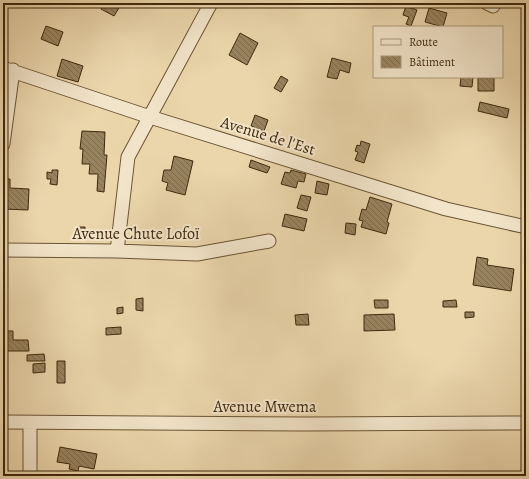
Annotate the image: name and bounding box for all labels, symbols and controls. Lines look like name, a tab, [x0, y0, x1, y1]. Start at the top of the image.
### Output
legend	[373, 26, 503, 78]
text: Route	[409, 34, 438, 50]
text: Bâtiment	[409, 54, 455, 70]
street label: Avenue de l'Est	[217, 111, 318, 161]
street label: Avenue Chute Lofoï	[71, 223, 200, 245]
street label: Avenue Mwema	[212, 396, 317, 418]

